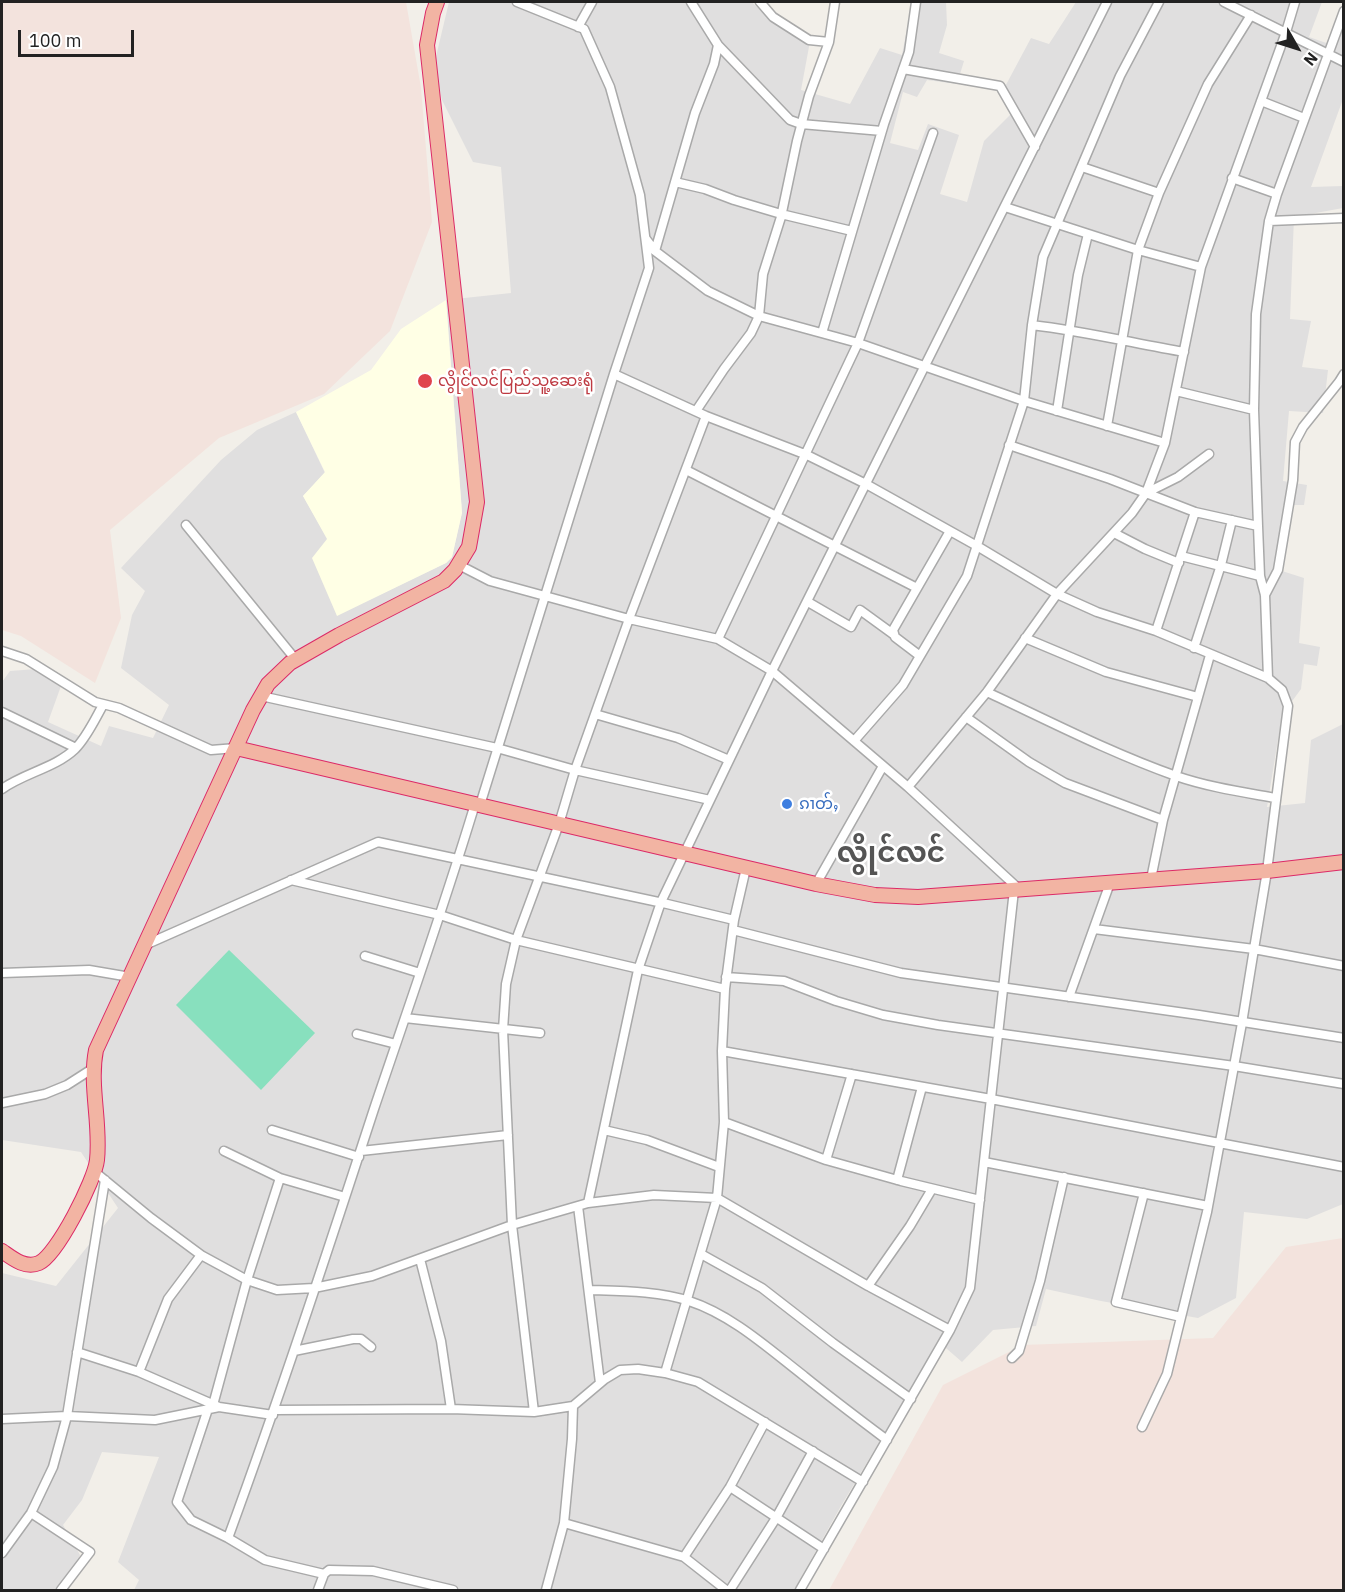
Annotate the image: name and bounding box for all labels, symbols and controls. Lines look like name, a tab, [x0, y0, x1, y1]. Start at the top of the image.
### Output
scale bar	[21, 18, 136, 56]
north arrow	[1267, 18, 1327, 78]
text: 100 m	[29, 29, 81, 52]
text: N	[1300, 49, 1322, 70]
place label: လွိုင်လင်ပြည်သူ့ဆေးရုံ	[438, 371, 594, 391]
marker: လွိုင်လင်ပြည်သူ့ဆေးရုံ	[416, 372, 434, 390]
place label: ၵၢတ်ႇ	[799, 794, 839, 814]
marker: ၵၢတ်ႇ	[780, 797, 794, 811]
district label: လွိုင်လင်	[837, 837, 945, 871]

